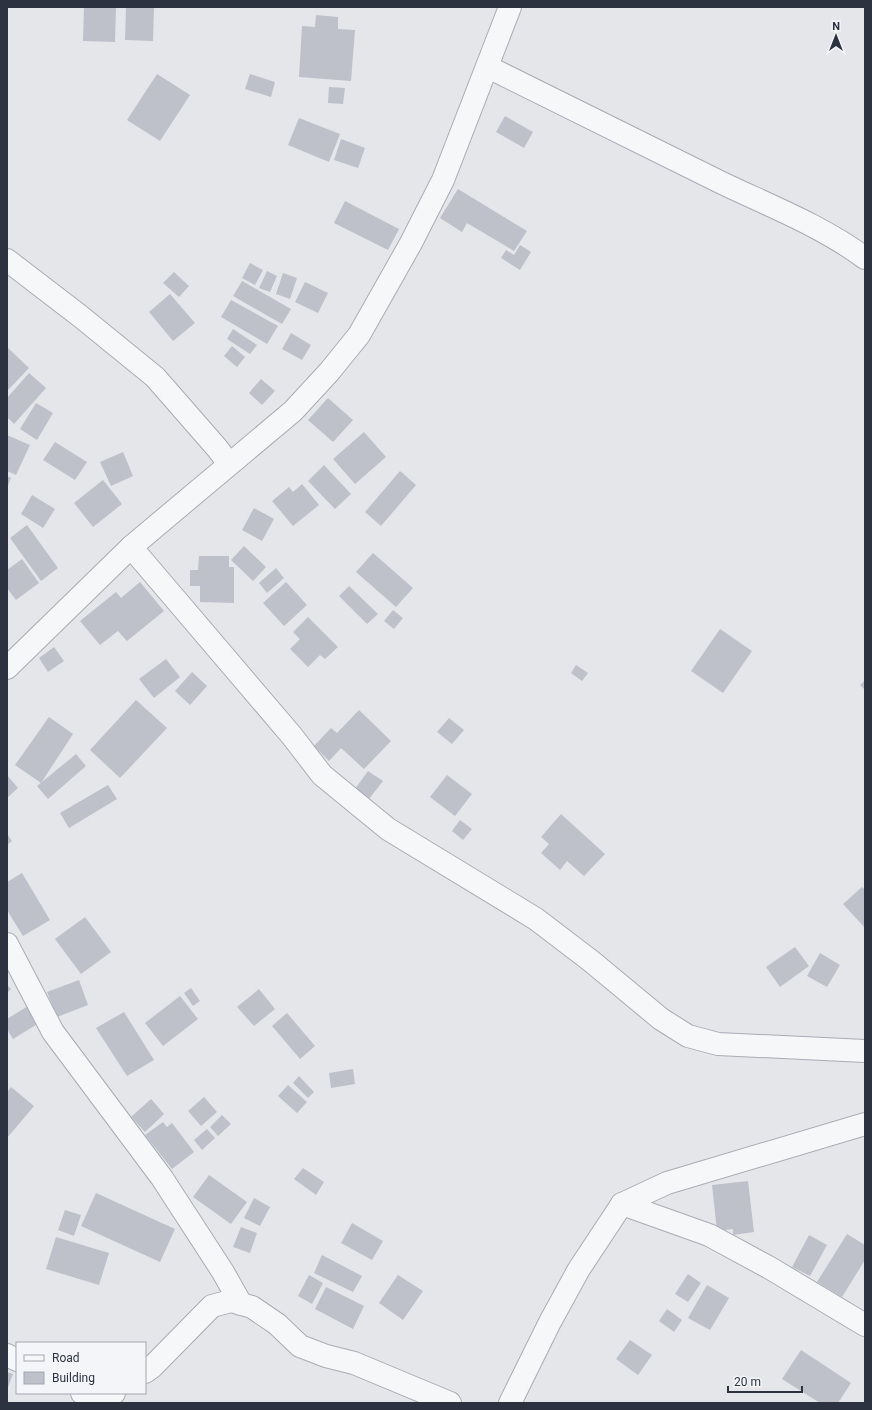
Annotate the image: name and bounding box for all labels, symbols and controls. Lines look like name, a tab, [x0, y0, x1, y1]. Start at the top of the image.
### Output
north arrow	[816, 16, 856, 56]
text: N	[832, 20, 840, 33]
legend	[16, 1342, 146, 1394]
text: Road	[52, 1351, 80, 1365]
scale bar	[728, 1368, 802, 1394]
text: Building	[52, 1371, 95, 1385]
text: 20 m	[734, 1375, 761, 1389]

